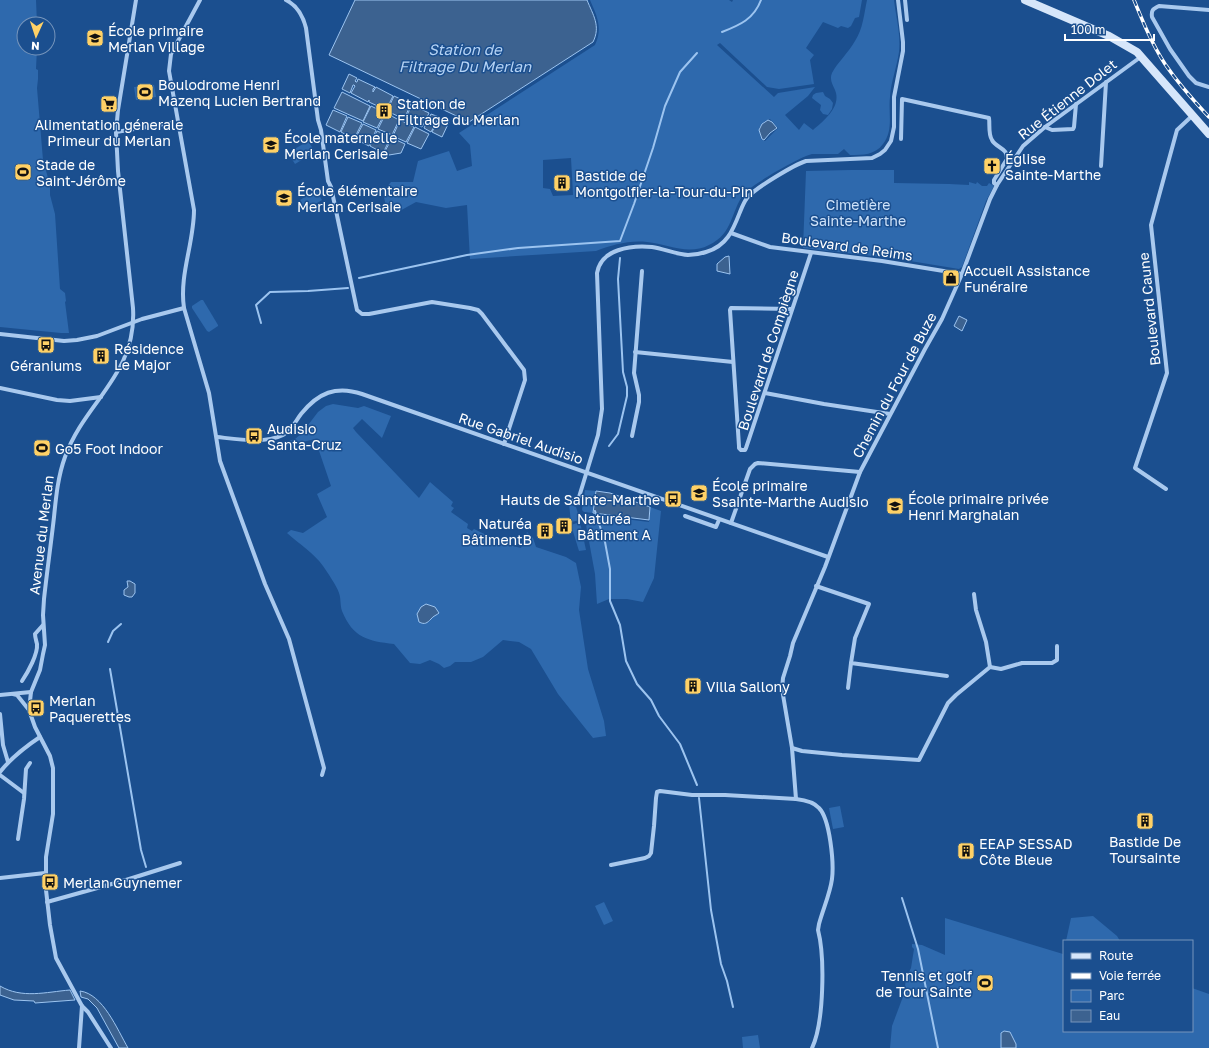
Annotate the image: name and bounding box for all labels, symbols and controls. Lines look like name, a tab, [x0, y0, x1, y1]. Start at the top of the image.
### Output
north arrow	[16, 16, 56, 56]
scale bar	[1065, 16, 1154, 42]
place label: École primaire Merlan Village	[108, 22, 205, 55]
text: 100 m	[1071, 22, 1105, 37]
school or university icon: École primaire Merlan Village	[85, 28, 105, 48]
text: N	[31, 40, 40, 53]
water label: Station de Filtrage Du Merlan	[399, 40, 532, 76]
street label: Rue Étienne Dolet	[1014, 55, 1120, 143]
place label: Boulodrome Henri Mazenq Lucien Bertrand	[158, 76, 321, 109]
sports icon: Boulodrome Henri Mazenq Lucien Bertrand	[135, 82, 155, 102]
supermarket icon: Alimentation génerale Primeur du Merlan	[99, 94, 119, 114]
place label: Station de Filtrage du Merlan	[397, 95, 520, 128]
building icon: Station de Filtrage du Merlan	[374, 101, 394, 121]
place label: Alimentation génerale Primeur du Merlan	[35, 116, 183, 149]
place label: École maternelle Merlan Cerisaie	[284, 129, 397, 162]
school or university icon: École maternelle Merlan Cerisaie	[261, 135, 281, 155]
place label: Église Sainte-Marthe	[1005, 150, 1101, 183]
place label: Stade de Saint-Jérôme	[36, 156, 126, 189]
church icon: Église Sainte-Marthe	[982, 156, 1002, 176]
sports icon: Stade de Saint-Jérôme	[13, 162, 33, 182]
place label: Bastide de Montgolfier-la-Tour-du-Pin	[575, 167, 753, 200]
building icon: Bastide de Montgolfier-la-Tour-du-Pin	[552, 173, 572, 193]
place label: École élémentaire Merlan Cerisaie	[297, 182, 418, 215]
school or university icon: École élémentaire Merlan Cerisaie	[274, 188, 294, 208]
park label: Cimetière Sainte-Marthe	[810, 196, 906, 229]
street label: Boulevard de Reims	[780, 228, 914, 264]
street label: Boulevard Caune	[1135, 252, 1163, 366]
place label: Accueil Assistance Funéraire	[964, 262, 1090, 295]
street label: Boulevard de Compiègne	[734, 268, 802, 432]
shop icon: Accueil Assistance Funéraire	[941, 268, 961, 288]
street label: Chemin du Four de Buze	[848, 309, 940, 461]
bus stop icon: Géraniums	[36, 335, 56, 355]
place label: Résidence Le Major	[114, 340, 184, 373]
building icon: Résidence Le Major	[91, 346, 111, 366]
place label: Géraniums	[10, 357, 82, 374]
street label: Rue Gabriel Audisio	[457, 409, 585, 467]
place label: Audisio Santa-Cruz	[267, 420, 342, 453]
bus stop icon: Audisio Santa-Cruz	[244, 426, 264, 446]
sports icon: Go5 Foot Indoor	[32, 438, 52, 458]
place label: Go5 Foot Indoor	[55, 440, 163, 457]
street label: Avenue du Merlan	[25, 474, 57, 596]
place label: École primaire Ssainte-Marthe Audisio	[712, 477, 869, 510]
school or university icon: École primaire Ssainte-Marthe Audisio	[689, 483, 709, 503]
bus stop icon: Hauts de Sainte-Marthe	[663, 489, 683, 509]
place label: École primaire privée Henri Marghalan	[908, 490, 1049, 523]
place label: Hauts de Sainte-Marthe	[500, 491, 660, 508]
school or university icon: École primaire privée Henri Marghalan	[885, 496, 905, 516]
place label: Naturéa Bâtiment A	[577, 510, 652, 543]
place label: Naturéa BâtimentB	[462, 515, 532, 548]
building icon: Naturéa Bâtiment A	[554, 516, 574, 536]
building icon: Naturéa BâtimentB	[535, 521, 555, 541]
building icon: Villa Sallony	[683, 676, 703, 696]
place label: Villa Sallony	[706, 678, 790, 695]
place label: Merlan Paquerettes	[49, 692, 131, 725]
bus stop icon: Merlan Paquerettes	[26, 698, 46, 718]
building icon: Bastide De Toursainte	[1135, 811, 1155, 831]
place label: Bastide De Toursainte	[1109, 833, 1181, 866]
place label: EEAP SESSAD Côte Bleue	[979, 835, 1073, 868]
building icon: EEAP SESSAD Côte Bleue	[956, 841, 976, 861]
bus stop icon: Merlan Guynemer	[40, 872, 60, 892]
place label: Merlan Guynemer	[63, 874, 183, 891]
legend	[1063, 940, 1193, 1032]
text: Route	[1099, 948, 1133, 963]
place label: Tennis et golf de Tour Sainte	[876, 967, 972, 1000]
text: Voie ferrée	[1099, 968, 1161, 983]
sports icon: Tennis et golf de Tour Sainte	[975, 973, 995, 993]
text: Parc	[1099, 988, 1125, 1003]
text: Eau	[1099, 1008, 1120, 1023]

